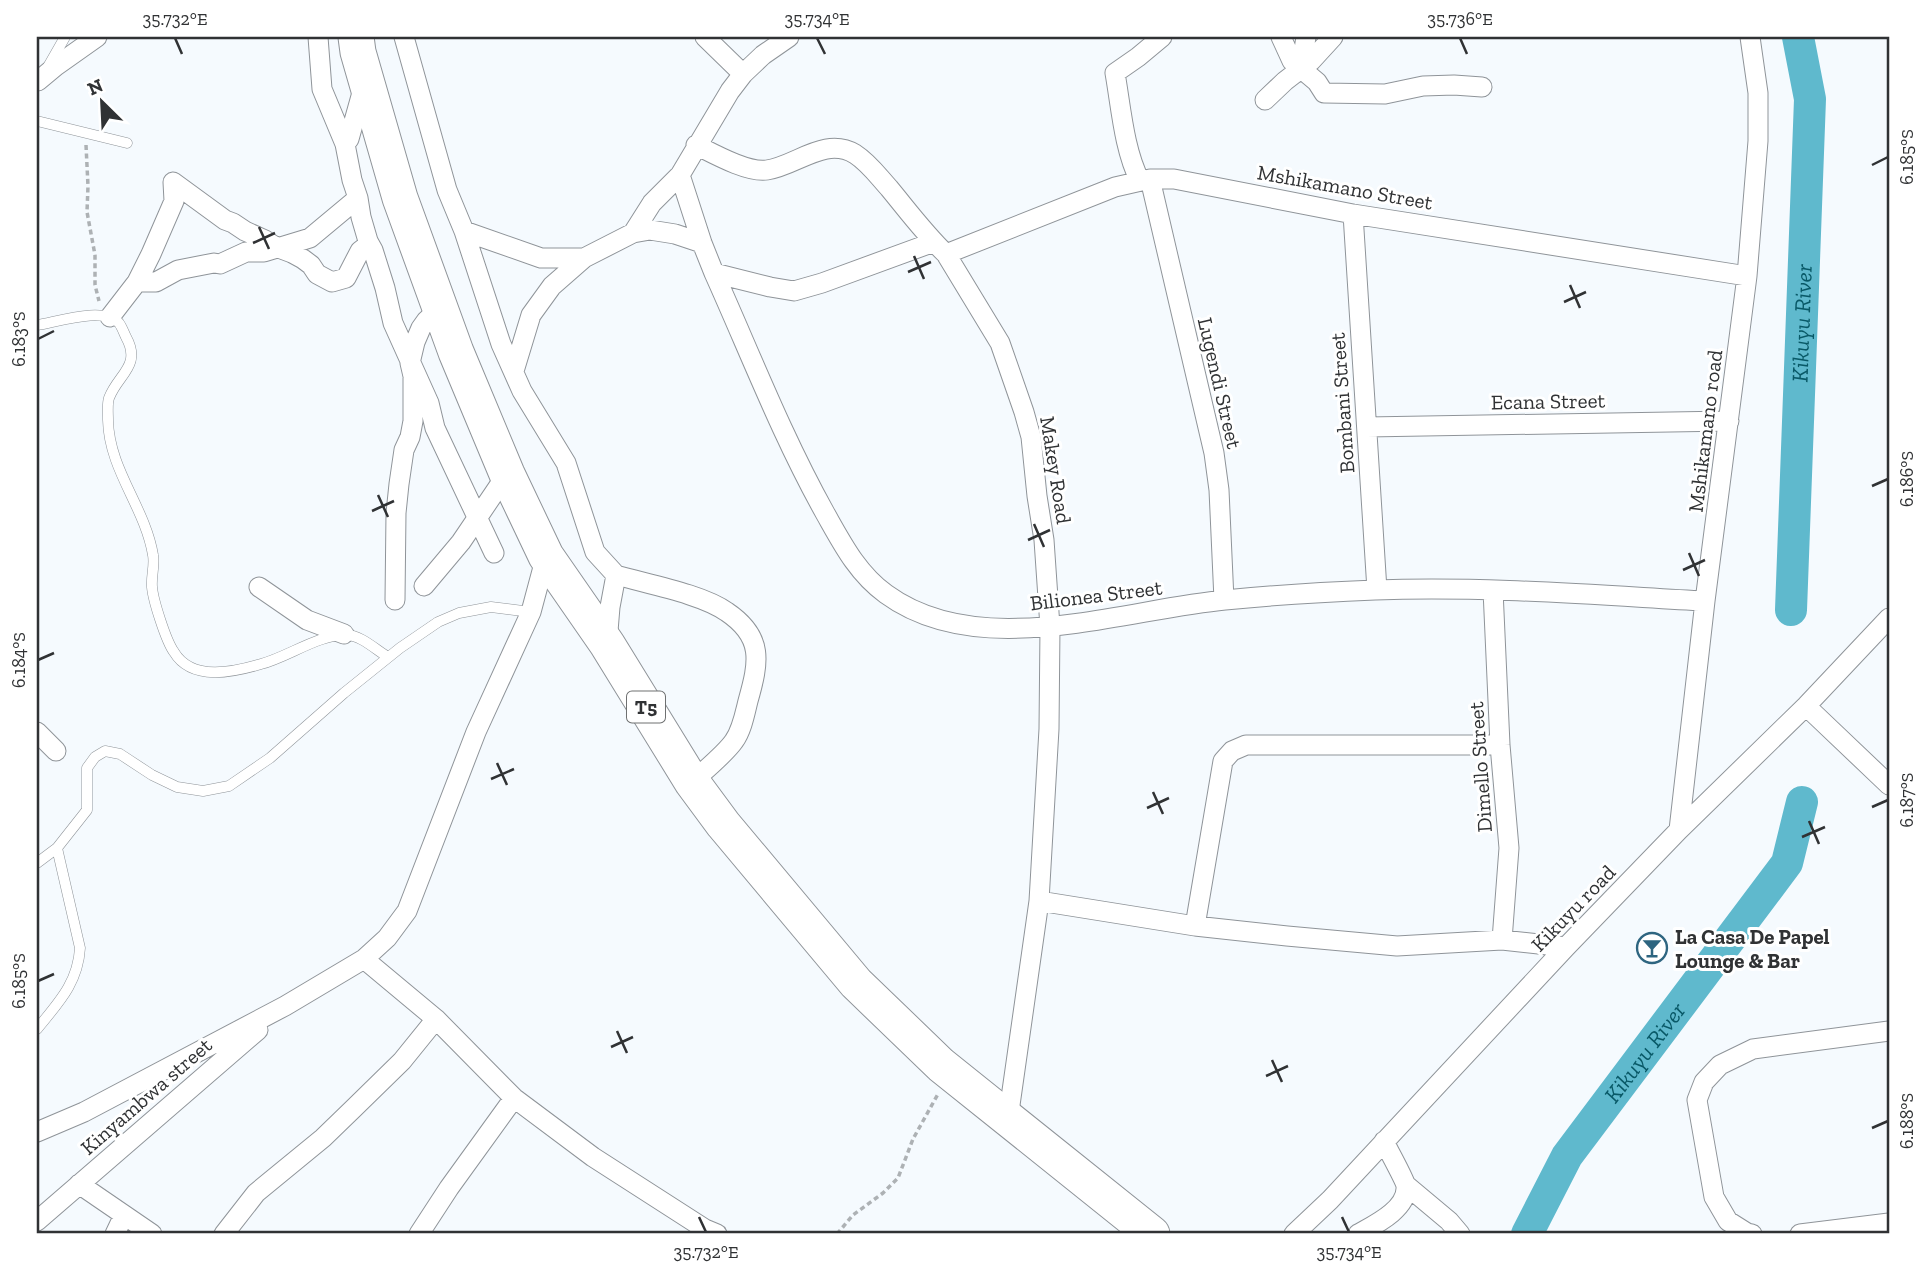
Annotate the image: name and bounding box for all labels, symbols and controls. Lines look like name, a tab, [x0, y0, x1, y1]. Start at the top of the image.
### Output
text: 35.732°E	[142, 8, 208, 30]
text: 35.734°E	[784, 8, 850, 30]
text: 35.736°E	[1427, 8, 1493, 30]
north arrow	[66, 66, 136, 136]
text: N	[84, 73, 107, 100]
text: 6.185°S	[1896, 129, 1918, 185]
street label: Mshikamano Street	[1255, 159, 1435, 215]
water label: Kikuyu River	[1785, 264, 1818, 383]
text: 6.183°S	[8, 311, 30, 367]
street label: Lugendi Street	[1193, 315, 1247, 451]
street label: Bombani Street	[1325, 332, 1359, 474]
street label: Mshikamano road	[1683, 348, 1727, 514]
street label: Ecana Street	[1491, 387, 1606, 414]
street label: Makey Road	[1035, 414, 1077, 526]
text: 6.186°S	[1896, 451, 1918, 507]
street label: Bilionea Street	[1028, 574, 1164, 616]
text: 6.184°S	[8, 632, 30, 688]
road number: T5	[627, 692, 665, 722]
street label: Dimello Street	[1463, 701, 1497, 833]
text: 6.187°S	[1896, 773, 1918, 827]
street label: Kikuyu road	[1526, 859, 1621, 956]
place label: La Casa De Papel Lounge & Bar	[1675, 924, 1830, 973]
bar icon: La Casa De Papel Lounge & Bar	[1635, 931, 1669, 965]
text: 6.185°S	[8, 953, 30, 1009]
water label: Kikuyu River	[1598, 997, 1691, 1108]
street label: Kinyambwa street	[75, 1032, 217, 1160]
text: 6.188°S	[1896, 1093, 1918, 1149]
text: 35.732°E	[673, 1241, 739, 1263]
text: 35.734°E	[1316, 1241, 1382, 1263]

